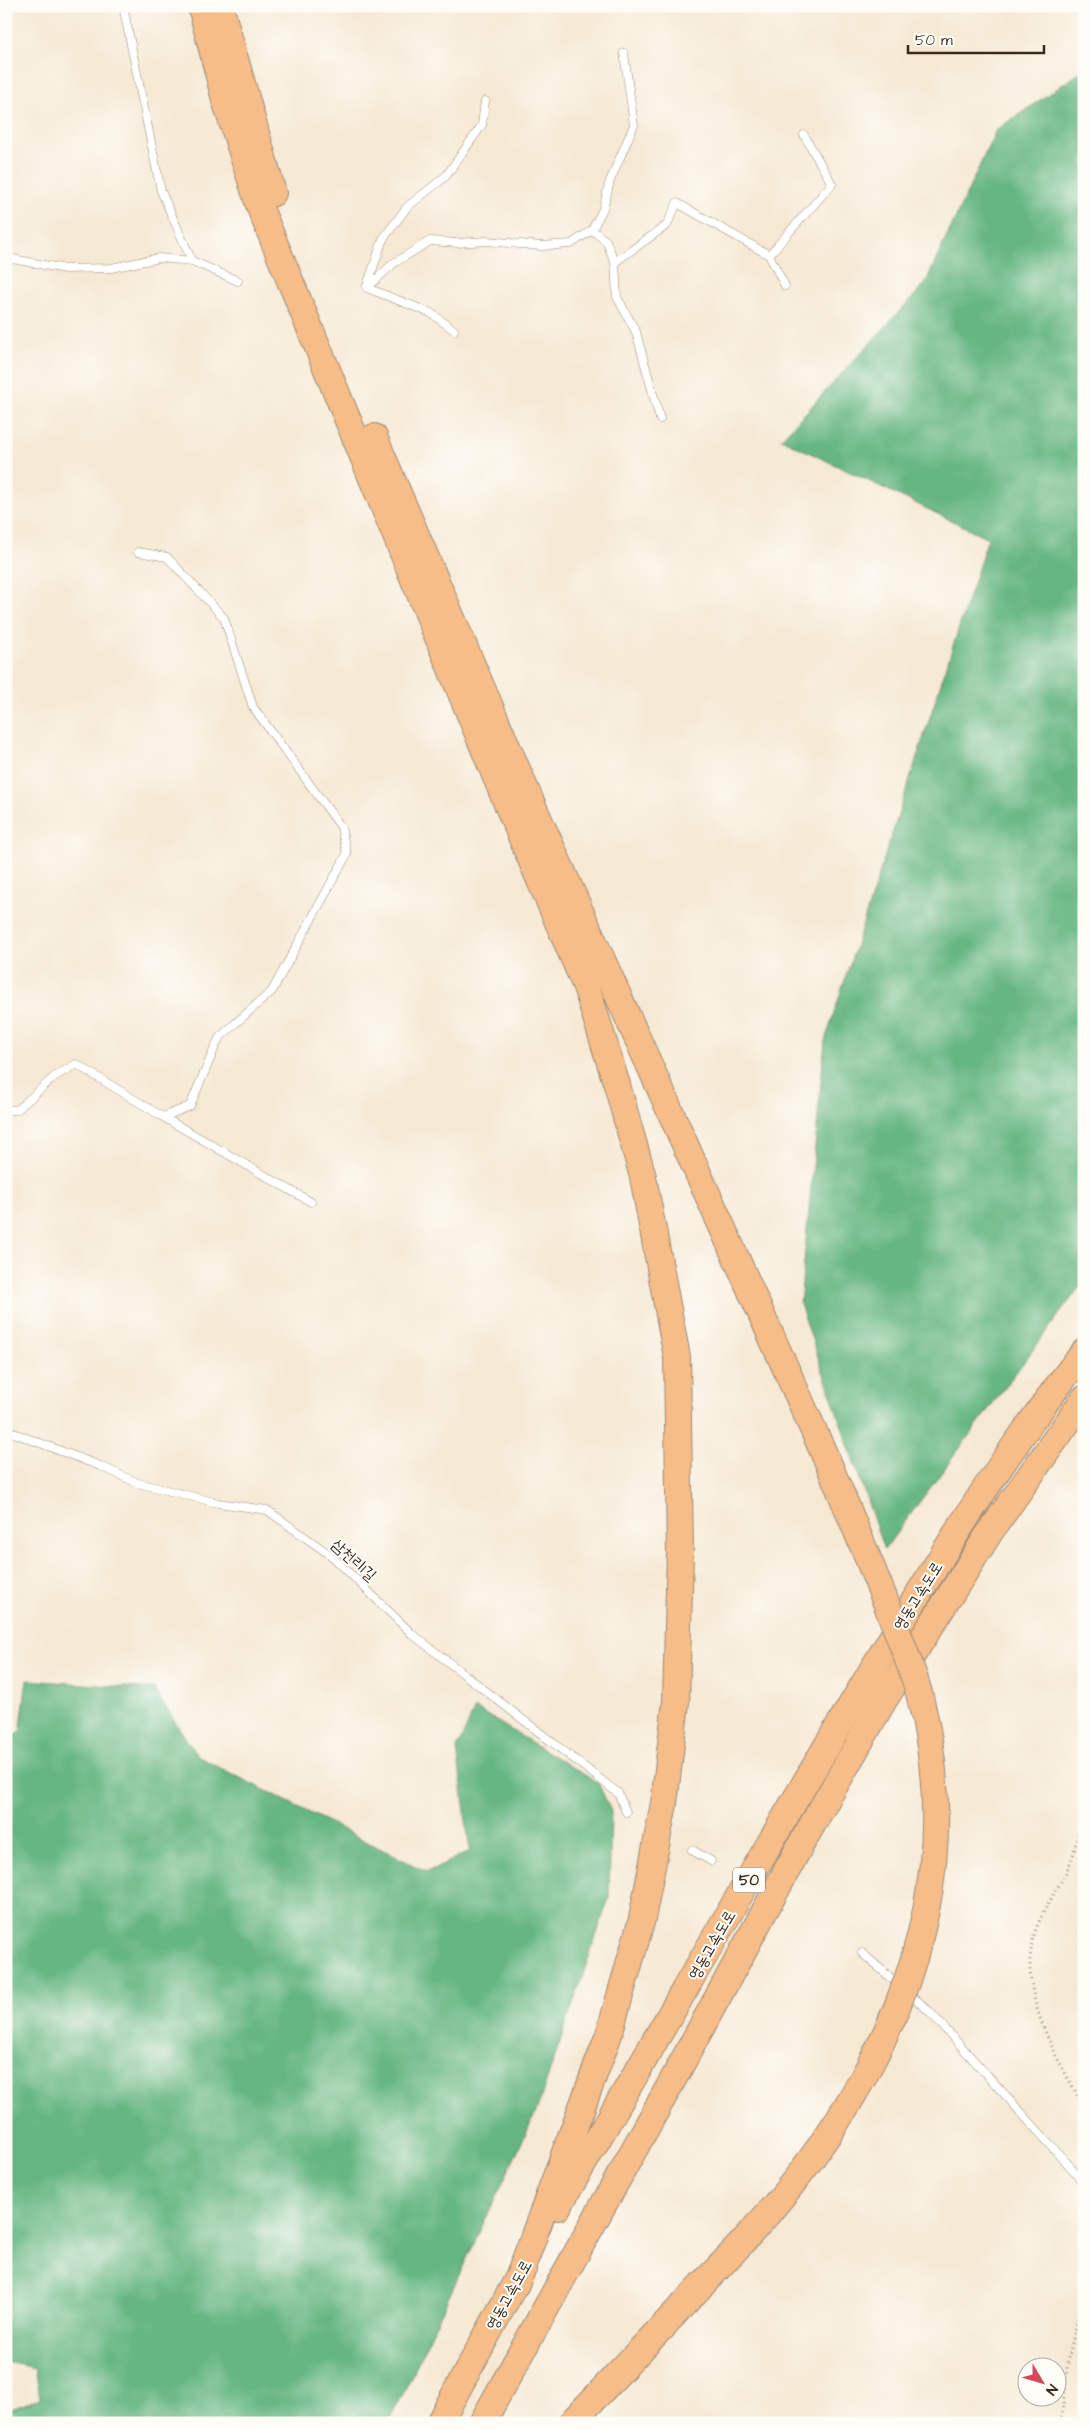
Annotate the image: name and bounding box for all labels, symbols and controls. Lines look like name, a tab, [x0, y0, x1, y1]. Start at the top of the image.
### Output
scale bar	[908, 22, 1044, 54]
text: 50 m	[915, 30, 953, 51]
street label: 삼천리1길	[327, 1534, 381, 1586]
street label: 영동고속도로	[888, 1557, 948, 1635]
road number: 50	[733, 1868, 765, 1892]
street label: 영동고속도로	[683, 1906, 741, 1984]
street label: 영동고속도로	[481, 2256, 537, 2334]
north arrow	[1018, 2356, 1068, 2406]
text: N	[1041, 2380, 1062, 2399]

